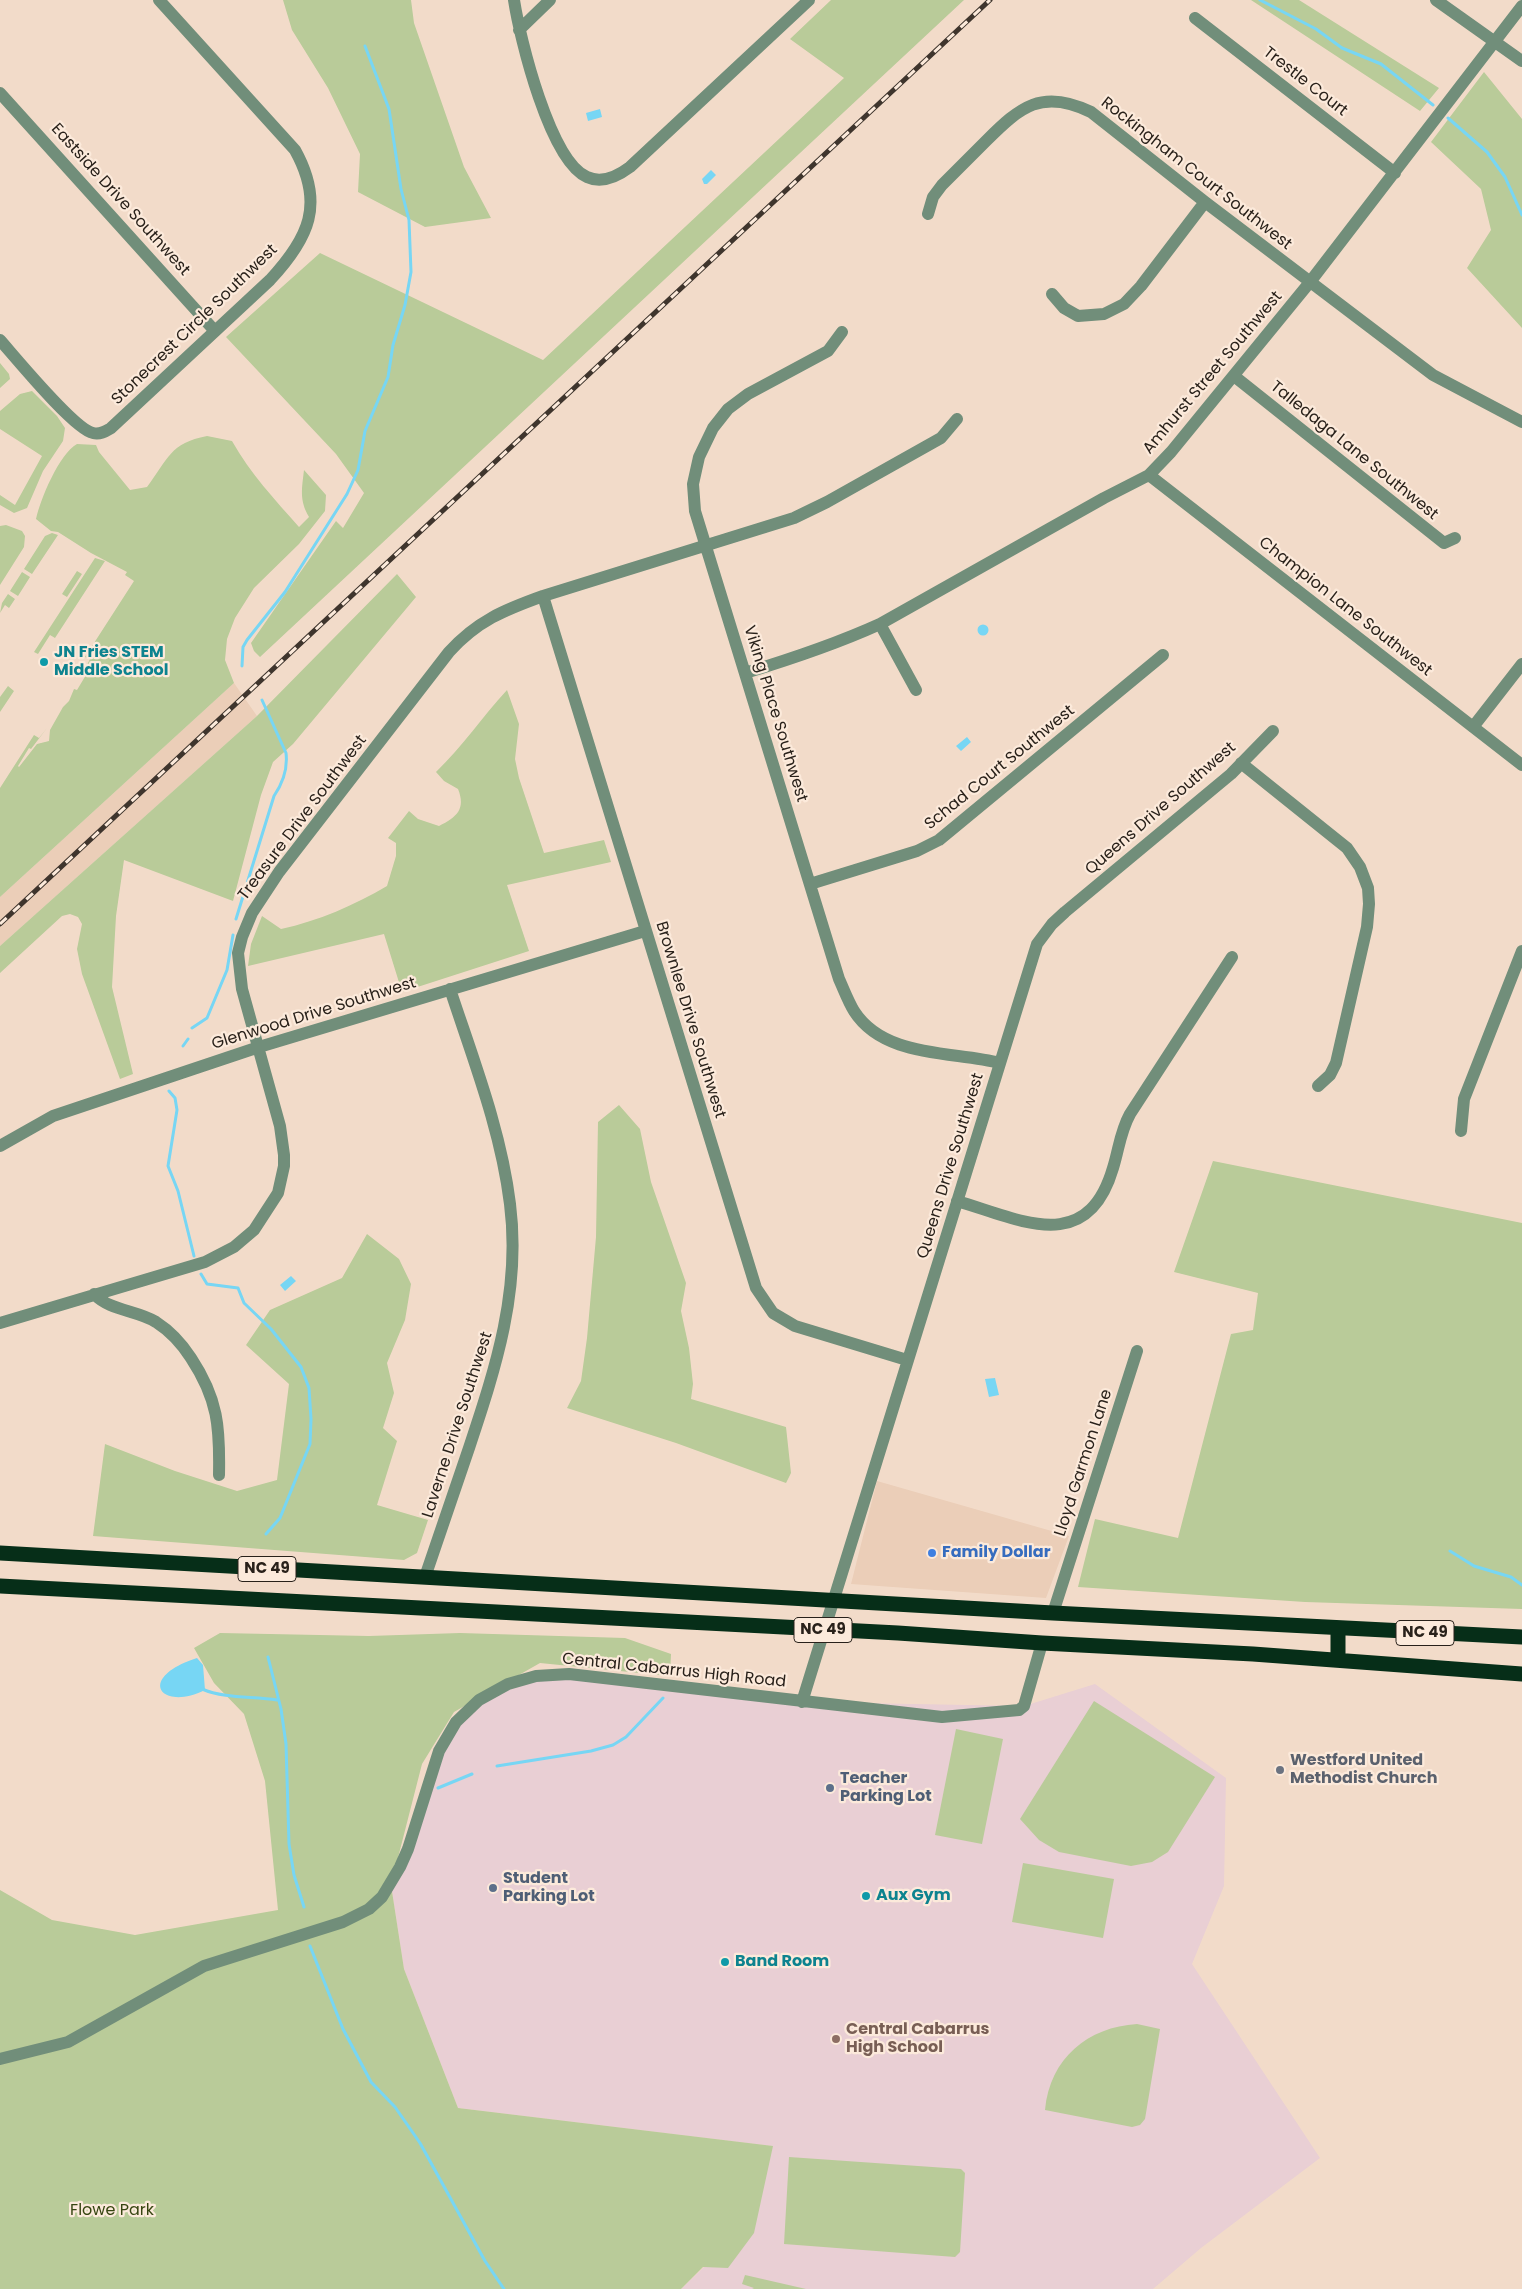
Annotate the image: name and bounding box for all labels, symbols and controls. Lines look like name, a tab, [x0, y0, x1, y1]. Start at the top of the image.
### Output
street label: Trestle Court	[1259, 43, 1351, 121]
street label: Rockingham Court Southwest	[1097, 94, 1295, 254]
street label: Eastside Drive Southwest	[47, 120, 193, 280]
street label: Stonecrest Circle Southwest	[108, 241, 282, 409]
street label: Amhurst Street Southwest	[1139, 288, 1287, 458]
street label: Talledaga Lane Southwest	[1266, 377, 1442, 525]
street label: Champion Lane Southwest	[1254, 533, 1436, 681]
street label: Viking Place Southwest	[739, 624, 811, 804]
place label: JN Fries STEM Middle School	[54, 643, 169, 681]
marker: JN Fries STEM Middle School	[38, 656, 50, 668]
street label: Schad Court Southwest	[921, 702, 1079, 834]
street label: Treasure Drive Southwest	[235, 732, 371, 904]
street label: Queens Drive Southwest	[1082, 738, 1240, 880]
street label: Brownlee Drive Southwest	[651, 919, 729, 1121]
street label: Glenwood Drive Southwest	[209, 974, 419, 1054]
street label: Queens Drive Southwest	[914, 1071, 988, 1261]
street label: Laverne Drive Southwest	[419, 1330, 497, 1520]
street label: Lloyd Garmon Lane	[1051, 1387, 1117, 1539]
place label: Family Dollar	[942, 1543, 1050, 1563]
marker: Family Dollar	[926, 1547, 938, 1559]
road number: NC 49	[238, 1556, 296, 1582]
road number: NC 49	[794, 1618, 852, 1642]
road number: NC 49	[1396, 1620, 1454, 1646]
street label: Central Cabarrus High Road	[561, 1650, 787, 1692]
place label: Westford United Methodist Church	[1290, 1751, 1437, 1789]
marker: Westford United Methodist Church	[1274, 1764, 1286, 1776]
place label: Teacher Parking Lot	[840, 1769, 932, 1807]
marker: Teacher Parking Lot	[824, 1782, 836, 1794]
place label: Student Parking Lot	[503, 1869, 595, 1907]
marker: Student Parking Lot	[487, 1882, 499, 1894]
place label: Aux Gym	[876, 1886, 951, 1906]
marker: Aux Gym	[860, 1890, 872, 1902]
place label: Band Room	[735, 1952, 829, 1972]
marker: Band Room	[719, 1956, 731, 1968]
place label: Central Cabarrus High School	[846, 2020, 989, 2058]
marker: Central Cabarrus High School	[830, 2033, 842, 2045]
park label: Flowe Park	[70, 2201, 154, 2221]

